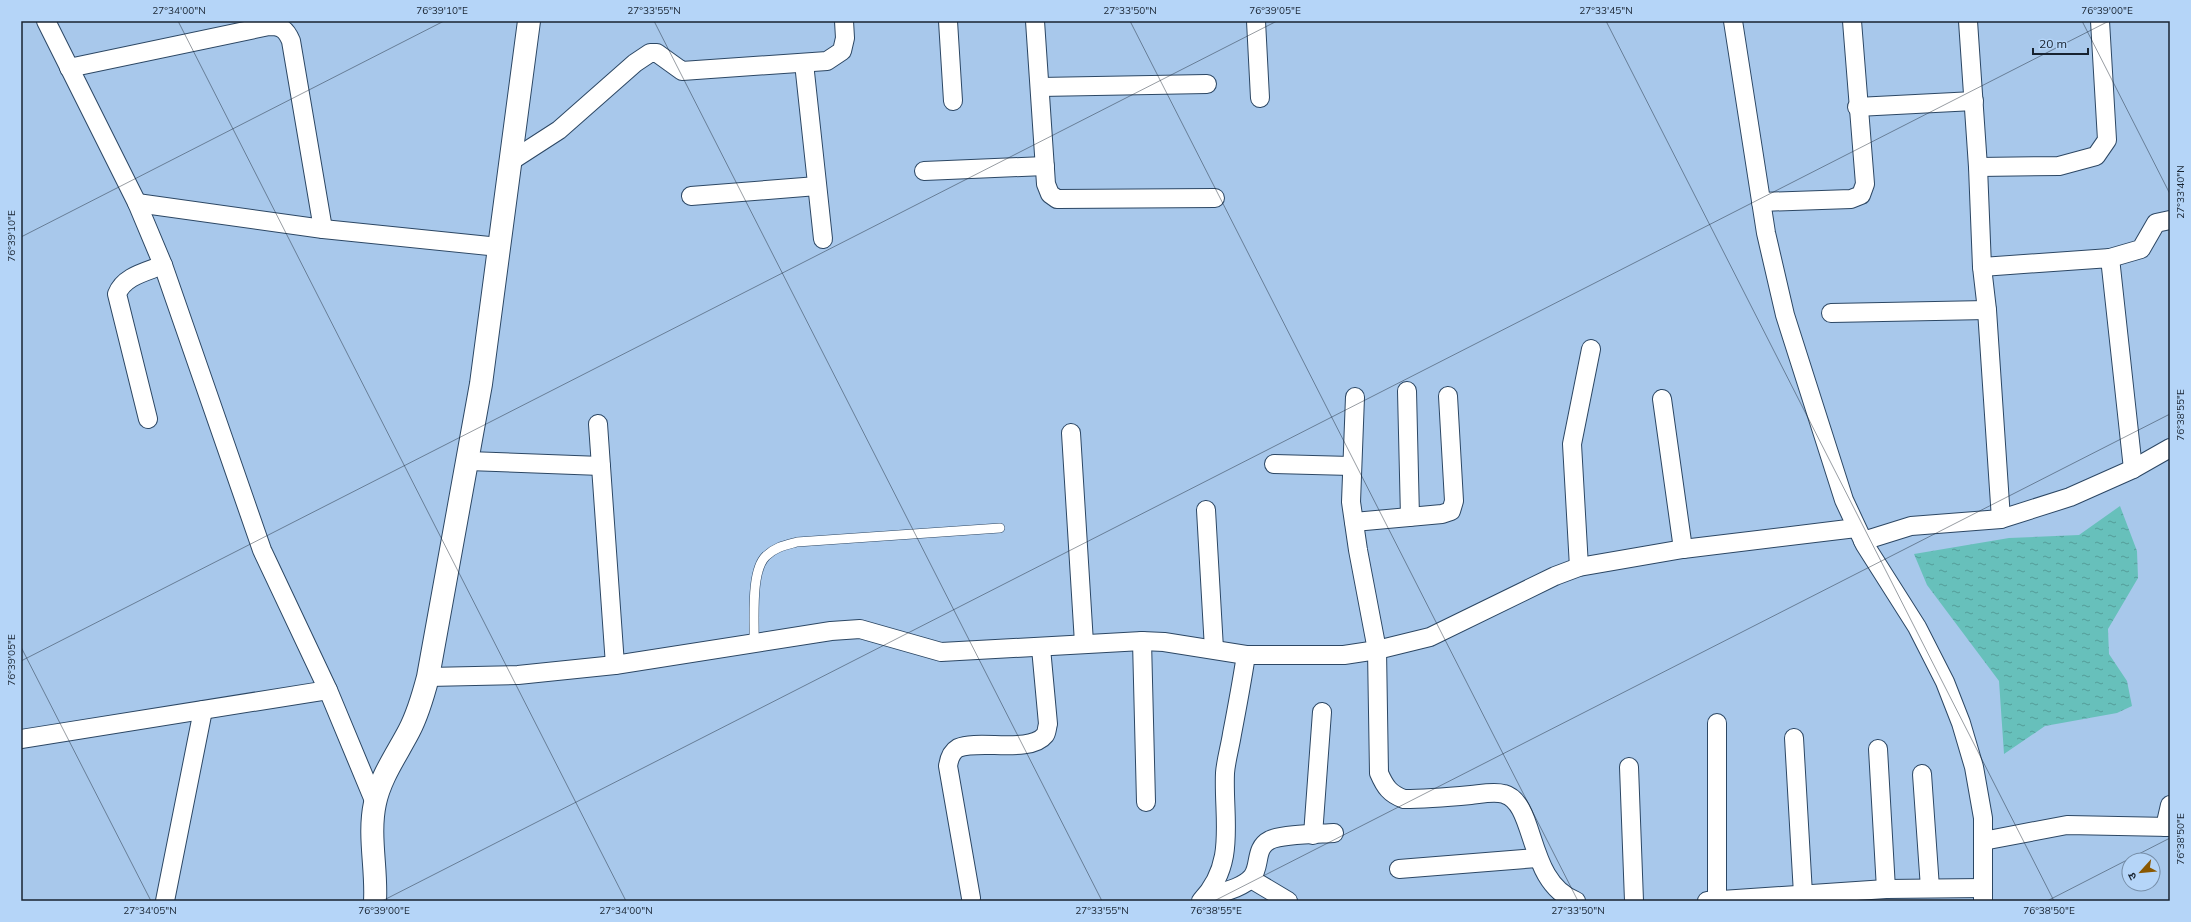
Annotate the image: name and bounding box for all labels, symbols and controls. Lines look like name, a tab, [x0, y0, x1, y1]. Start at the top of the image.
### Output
text: 27°34'00"N	[152, 4, 206, 17]
text: 76°39'10"E	[416, 4, 468, 17]
text: 27°33'55"N	[627, 4, 681, 17]
text: 27°33'50"N	[1103, 4, 1157, 17]
text: 76°39'05"E	[1249, 4, 1301, 17]
text: 27°33'45"N	[1579, 4, 1633, 17]
text: 76°39'00"E	[2081, 4, 2133, 17]
scale bar	[2033, 30, 2088, 56]
text: 20 m	[2039, 36, 2067, 51]
text: 27°33'40"N	[2174, 165, 2187, 219]
text: 76°39'10"E	[5, 210, 18, 262]
text: 76°38'55"E	[2174, 389, 2187, 441]
text: 76°39'05"E	[5, 634, 18, 686]
text: 76°38'50"E	[2174, 813, 2187, 865]
north arrow	[2121, 852, 2161, 892]
text: उ	[2124, 870, 2140, 883]
text: 27°34'05"N	[123, 904, 177, 917]
text: 76°39'00"E	[358, 904, 410, 917]
text: 27°34'00"N	[599, 904, 653, 917]
text: 27°33'55"N	[1075, 904, 1129, 917]
text: 76°38'55"E	[1190, 904, 1242, 917]
text: 27°33'50"N	[1551, 904, 1605, 917]
text: 76°38'50"E	[2023, 904, 2075, 917]

